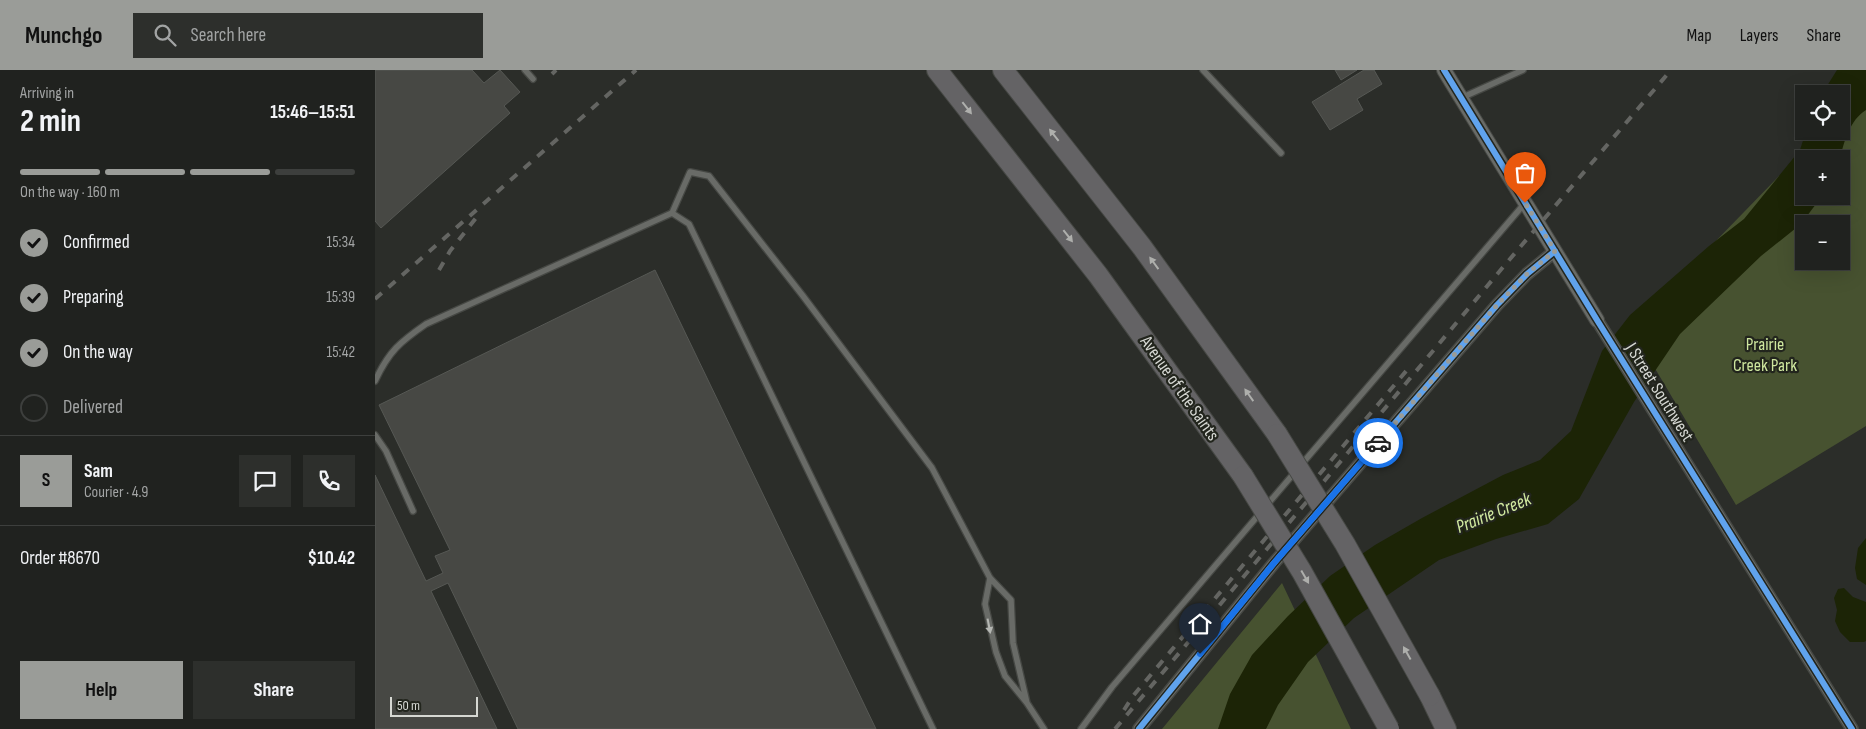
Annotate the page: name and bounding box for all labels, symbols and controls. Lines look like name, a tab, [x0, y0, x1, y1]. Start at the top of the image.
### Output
search box	[133, 13, 483, 58]
text: Munchgo	[25, 21, 103, 50]
icon: search	[151, 21, 179, 49]
text: Search here	[191, 24, 266, 47]
text: Map	[1687, 25, 1712, 46]
text: Layers	[1740, 25, 1779, 46]
text: Share	[1807, 25, 1841, 46]
text: Arriving in	[20, 84, 74, 103]
map controls	[1795, 85, 1850, 270]
button: locate	[1795, 85, 1850, 140]
text: 15:46–15:51	[270, 101, 355, 124]
one-way arrow	[961, 101, 972, 114]
text: 2 min	[20, 102, 81, 141]
one-way arrow	[1048, 129, 1059, 142]
button: +	[1795, 150, 1850, 205]
pin	[1504, 152, 1546, 203]
icon: bag	[1511, 159, 1539, 187]
text: On the way · 160 m	[20, 183, 120, 202]
button: −	[1795, 215, 1850, 270]
icon: check	[20, 229, 48, 257]
one-way arrow	[1062, 229, 1073, 242]
text: Confirmed	[63, 231, 130, 254]
text: 15:34	[327, 233, 355, 252]
one-way arrow	[1149, 256, 1159, 270]
icon: check	[20, 284, 48, 312]
text: Preparing	[63, 286, 124, 309]
text: 15:39	[326, 288, 355, 307]
street label: Avenue of the Saints	[1135, 331, 1224, 445]
park label: Prairie Creek Park	[1733, 334, 1797, 376]
street label: J Street Southwest	[1620, 338, 1699, 446]
icon: check	[20, 339, 48, 367]
text: On the way	[63, 341, 133, 364]
text: 15:42	[327, 343, 355, 362]
one-way arrow	[1244, 388, 1254, 402]
text: Delivered	[63, 396, 123, 419]
courier	[1353, 418, 1403, 468]
icon: car	[1364, 429, 1392, 457]
button: chat	[239, 455, 291, 507]
button: phone	[303, 455, 355, 507]
text: Sam	[84, 460, 113, 483]
text: S	[42, 469, 50, 492]
text: Courier · 4.9	[84, 483, 148, 502]
water label: Prairie Creek	[1453, 488, 1535, 539]
text: Order #8670	[20, 547, 100, 570]
text: $10.42	[308, 547, 355, 570]
one-way arrow	[1301, 571, 1310, 584]
pin	[1179, 603, 1221, 654]
icon: home	[1186, 610, 1214, 638]
one-way arrow	[985, 618, 993, 634]
one-way arrow	[1403, 646, 1412, 660]
button: Help	[20, 661, 183, 719]
button: Share	[193, 661, 355, 719]
scale bar	[390, 694, 477, 717]
text: 50 m	[397, 697, 420, 714]

